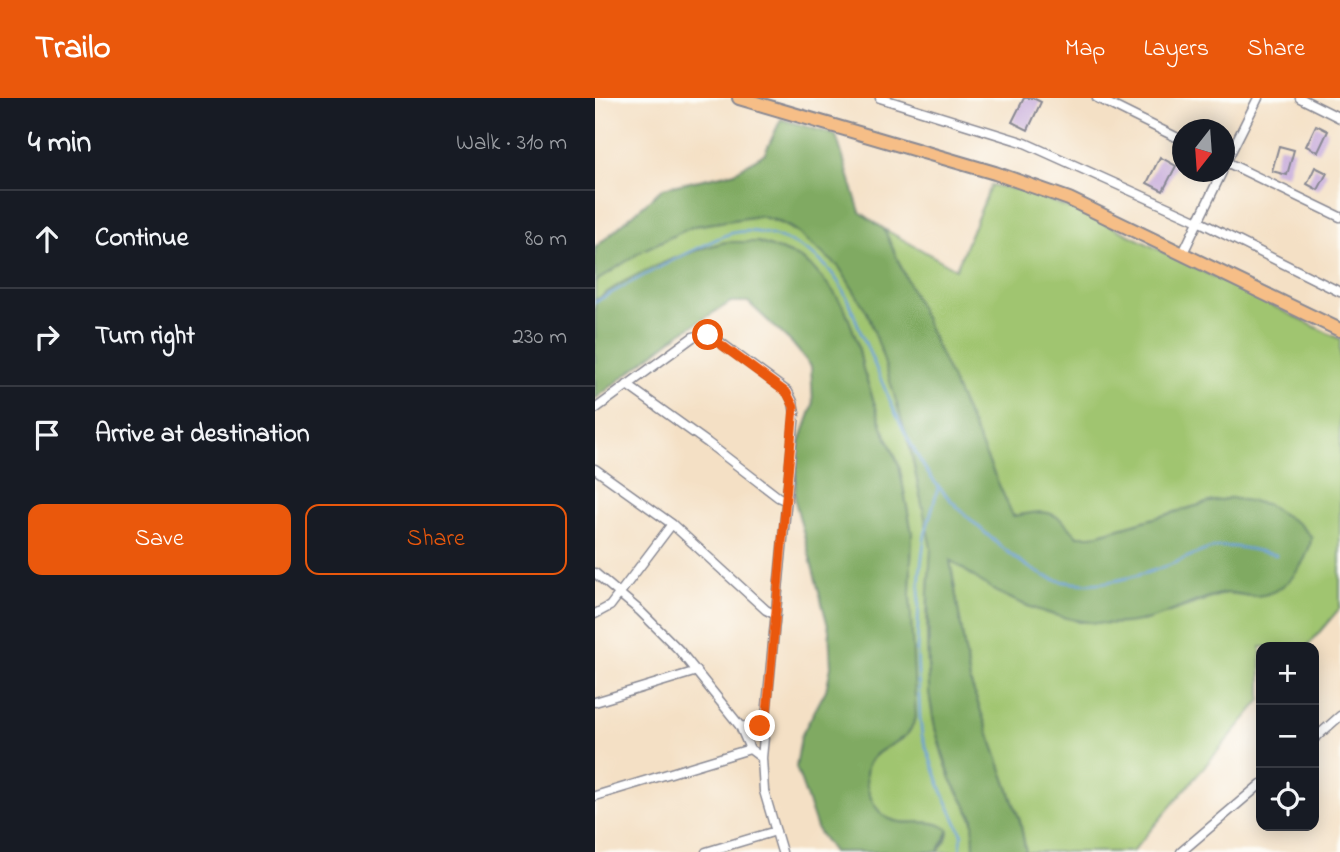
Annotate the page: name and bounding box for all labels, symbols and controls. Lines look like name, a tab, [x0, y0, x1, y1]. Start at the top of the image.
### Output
text: Trailo	[35, 25, 111, 73]
text: Map	[1065, 32, 1105, 67]
text: Layers	[1143, 32, 1209, 67]
text: Share	[1247, 32, 1305, 67]
north arrow	[1172, 119, 1235, 182]
text: 4 min	[28, 122, 91, 166]
text: Walk · 310 m	[456, 127, 567, 160]
icon: ahead	[28, 220, 66, 258]
text: Continue	[95, 220, 188, 258]
text: 80 m	[525, 223, 567, 256]
icon: right	[28, 318, 66, 356]
text: Turn right	[95, 318, 195, 356]
route start	[692, 319, 723, 350]
text: 230 m	[513, 321, 567, 354]
icon: arrive	[28, 416, 66, 454]
text: Arrive at destination	[95, 416, 310, 454]
button: Save	[28, 504, 291, 575]
button: Share	[305, 504, 567, 575]
map controls	[1256, 642, 1319, 831]
button: +	[1256, 642, 1319, 705]
button: −	[1256, 705, 1319, 768]
route end	[744, 710, 775, 741]
button: locate	[1256, 768, 1319, 831]

